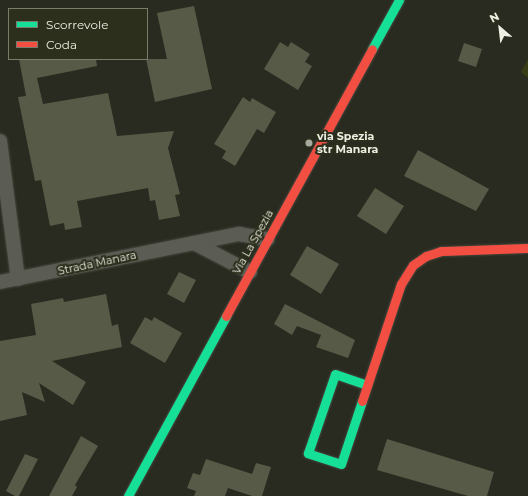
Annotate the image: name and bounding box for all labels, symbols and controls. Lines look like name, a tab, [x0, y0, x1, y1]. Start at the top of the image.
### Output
legend	[8, 8, 148, 60]
north arrow	[480, 8, 520, 48]
text: N	[487, 9, 502, 26]
text: Scorrevole	[46, 17, 108, 32]
text: Coda	[46, 37, 77, 52]
place label: via Spezia str Manara	[317, 130, 378, 156]
marker: via Spezia str Manara	[304, 138, 314, 148]
street label: Via La Spezia	[230, 208, 276, 276]
street label: Strada Manara	[57, 248, 137, 278]

